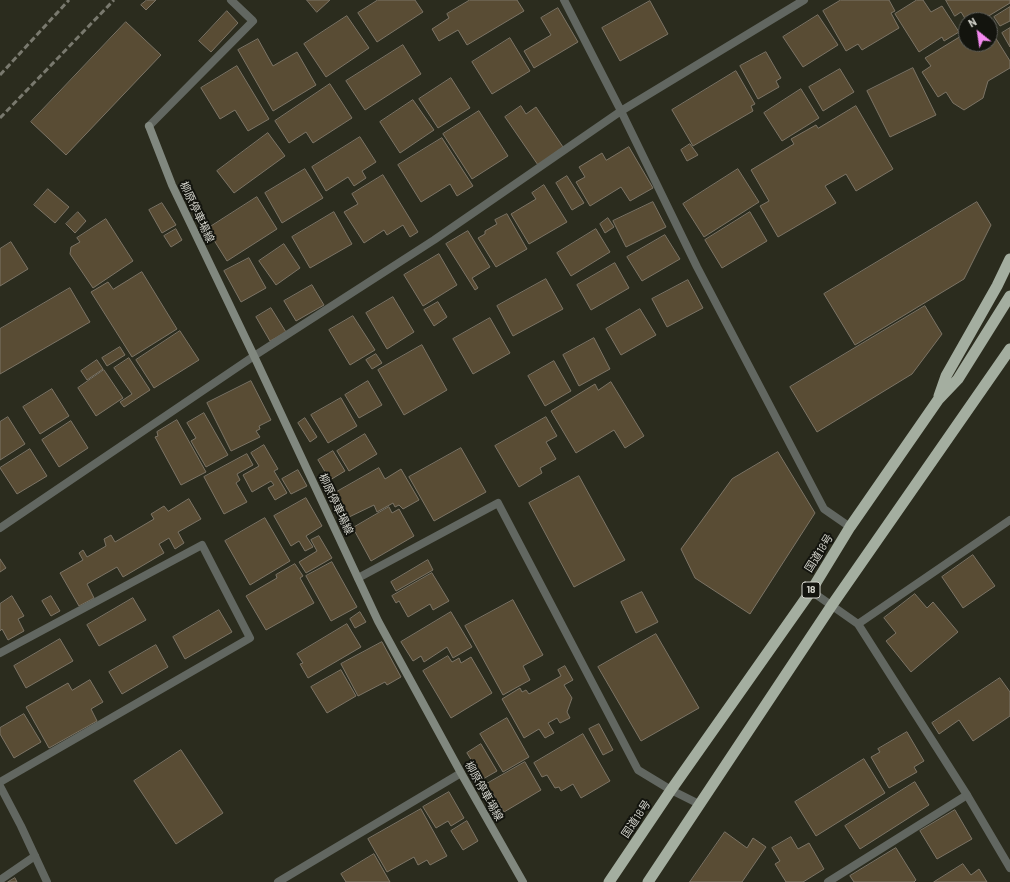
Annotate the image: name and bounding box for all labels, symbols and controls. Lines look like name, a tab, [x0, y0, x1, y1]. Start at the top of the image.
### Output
north arrow	[958, 12, 998, 52]
text: N	[966, 15, 979, 30]
street label: 柳原停車場線	[177, 179, 217, 245]
street label: 柳原停車場線	[316, 471, 356, 537]
street label: 国道18号	[802, 531, 836, 575]
road number: 18	[802, 582, 820, 598]
street label: 柳原停車場線	[462, 759, 506, 823]
street label: 国道18号	[619, 798, 653, 840]

